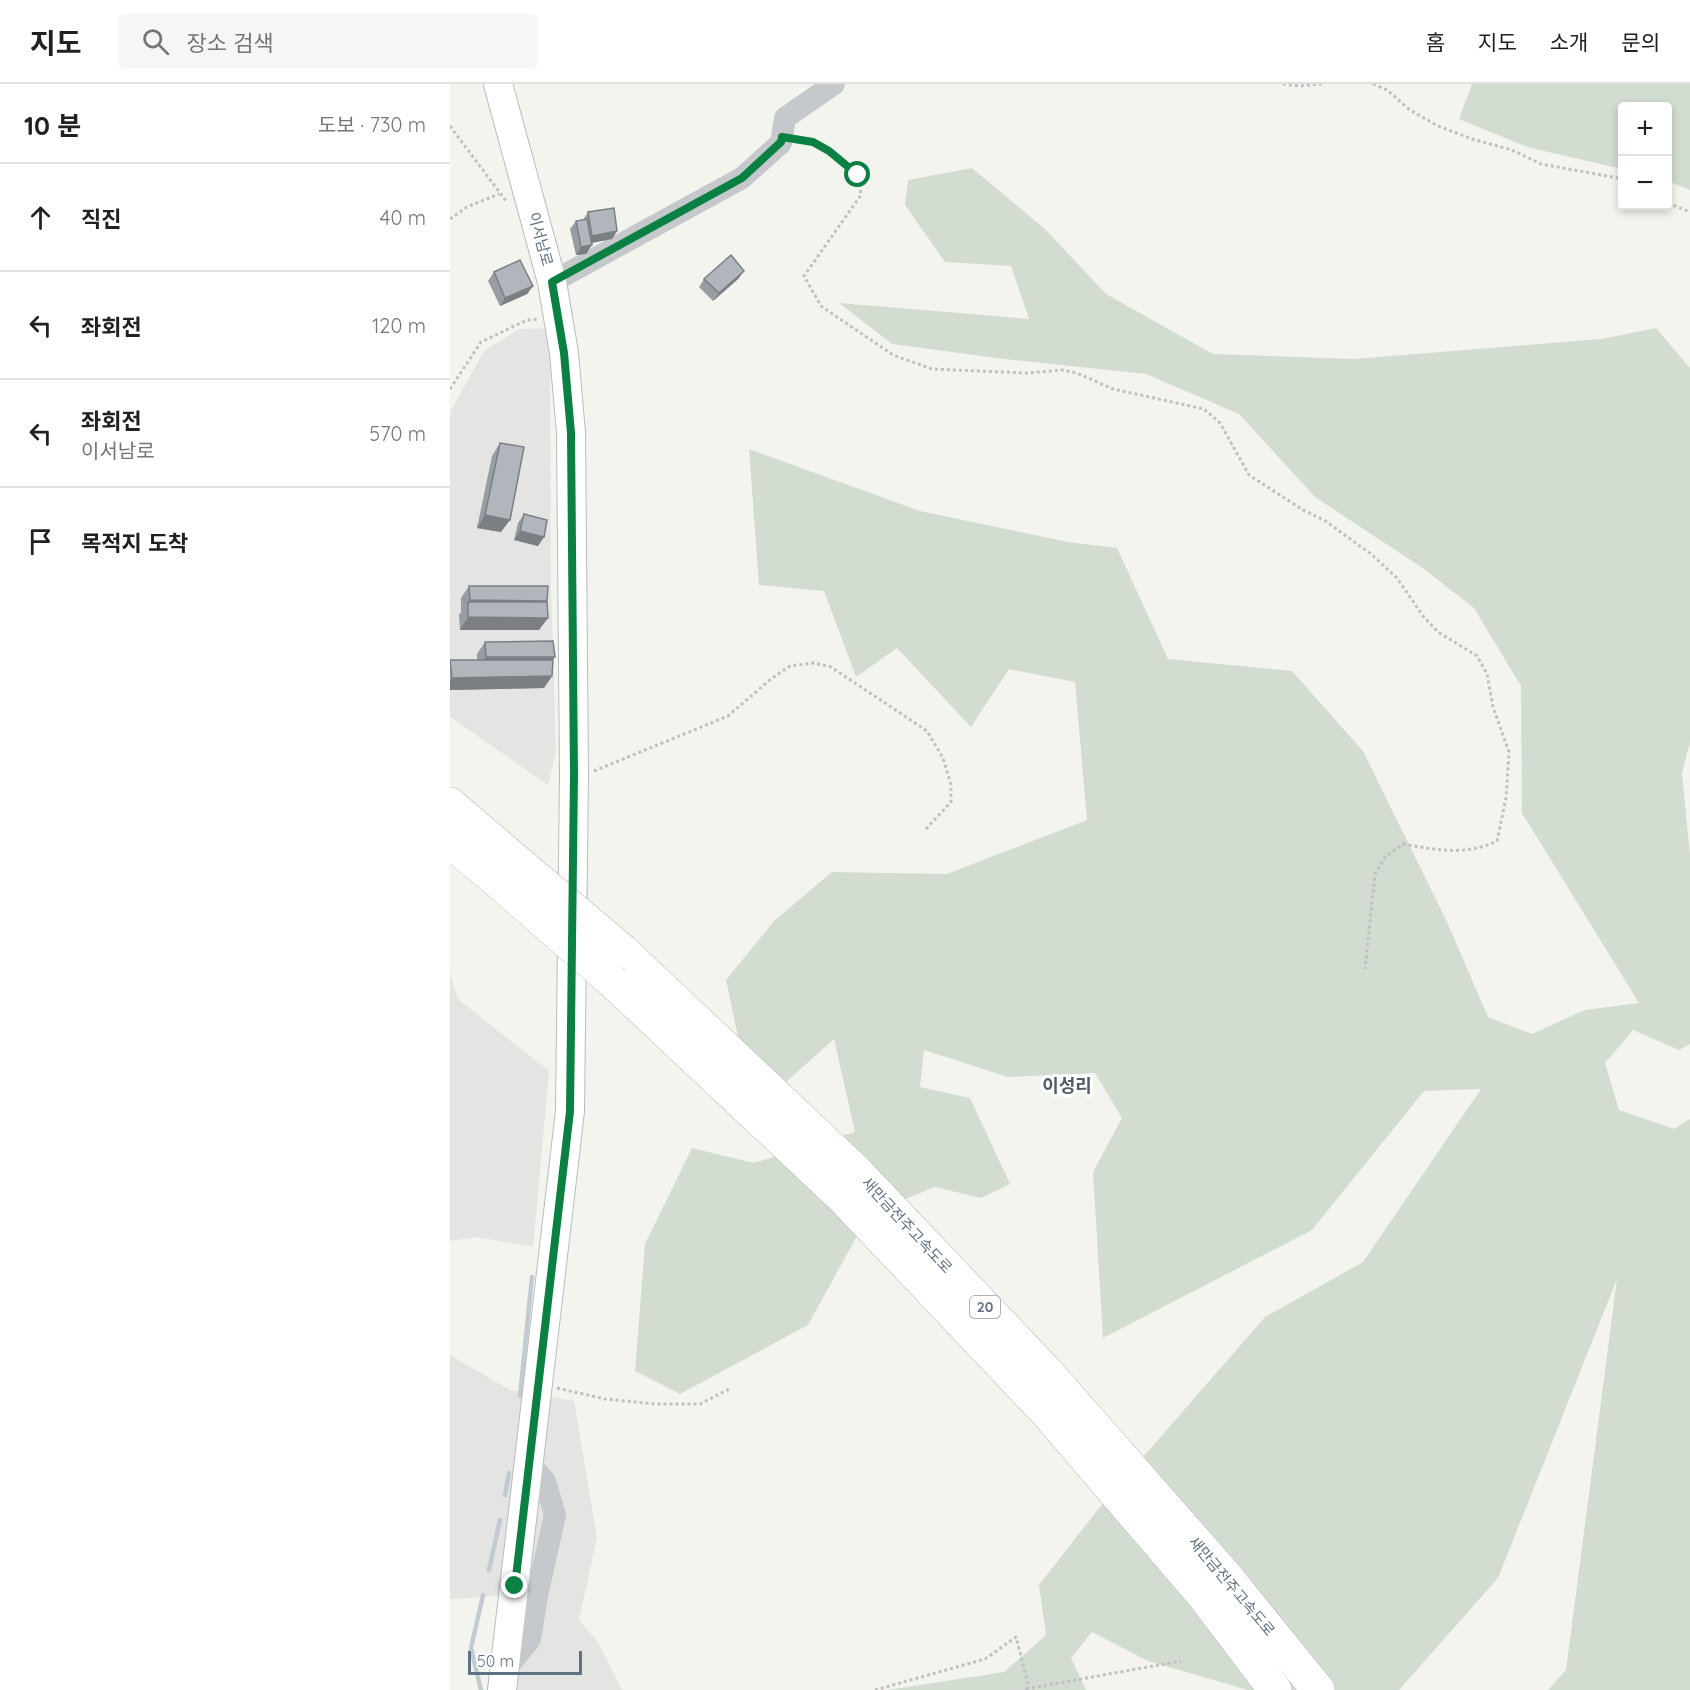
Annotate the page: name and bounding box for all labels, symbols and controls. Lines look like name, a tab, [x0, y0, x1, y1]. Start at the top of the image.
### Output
search box	[118, 14, 538, 68]
text: 지도	[30, 25, 82, 60]
icon: search	[139, 25, 172, 58]
text: 장소 검색	[187, 29, 274, 57]
text: 홈	[1426, 29, 1445, 55]
text: 지도	[1478, 29, 1517, 55]
text: 소개	[1550, 29, 1588, 55]
text: 문의	[1621, 29, 1660, 55]
map controls	[1618, 102, 1672, 210]
button: +	[1618, 102, 1672, 156]
text: 10 분	[24, 109, 81, 142]
text: 도보 · 730 m	[318, 112, 426, 137]
button: −	[1618, 156, 1672, 210]
route start	[844, 161, 870, 187]
icon: ahead	[24, 201, 57, 234]
text: 직진	[81, 205, 121, 233]
text: 40 m	[380, 205, 426, 230]
street label: 이서남로	[525, 210, 557, 268]
icon: left	[24, 309, 57, 342]
text: 좌회전	[81, 313, 142, 341]
text: 120 m	[372, 313, 426, 338]
text: 좌회전	[81, 407, 142, 435]
icon: left	[24, 417, 57, 450]
text: 570 m	[369, 421, 426, 446]
text: 이서남로	[81, 438, 155, 463]
icon: arrive	[24, 525, 57, 558]
text: 목적지 도착	[81, 529, 188, 557]
district label: 이성리	[1042, 1074, 1092, 1097]
street label: 새만금전주고속도로	[858, 1173, 956, 1277]
road number: 20	[970, 1296, 1000, 1318]
street label: 새만금전주고속도로	[1185, 1532, 1279, 1640]
route end	[501, 1572, 527, 1598]
scale bar	[468, 1648, 582, 1676]
text: 50 m	[477, 1651, 514, 1671]

